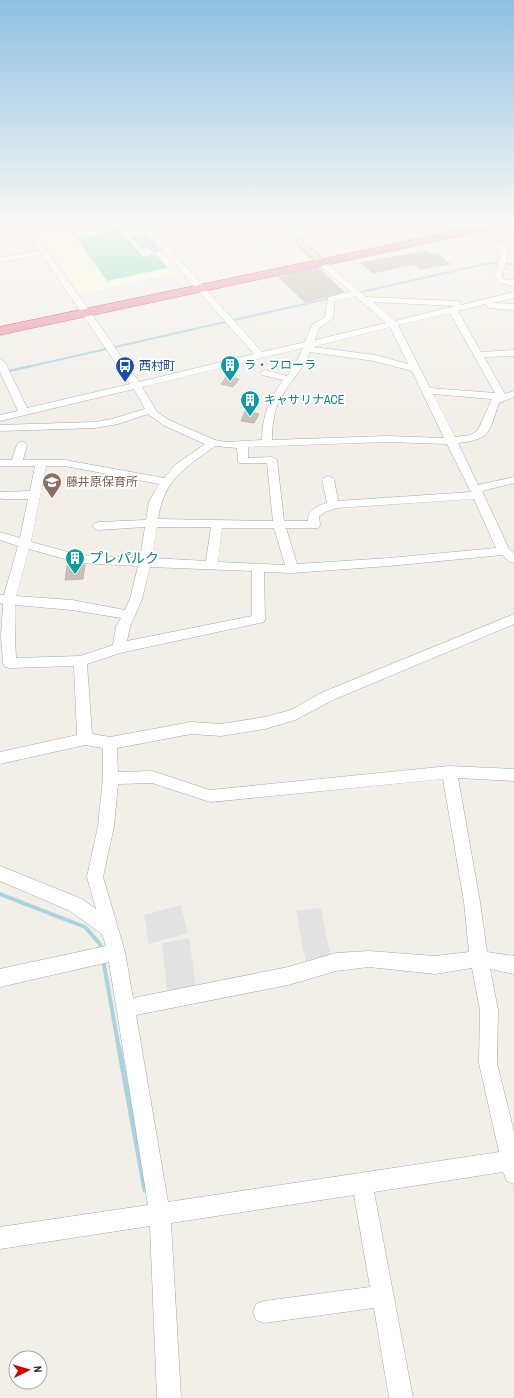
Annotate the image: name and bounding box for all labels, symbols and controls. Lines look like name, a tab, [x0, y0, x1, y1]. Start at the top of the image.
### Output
building icon: ラ・フローラ	[219, 354, 241, 382]
bus stop icon: 西村町	[114, 355, 136, 383]
place label: ラ・フローラ	[244, 357, 316, 373]
place label: 西村町	[139, 358, 175, 374]
building icon: キャサリナACE	[239, 389, 261, 417]
place label: キャサリナACE	[264, 392, 344, 408]
school or university icon: 藤井原保育所	[41, 471, 63, 499]
place label: 藤井原保育所	[66, 474, 138, 490]
building icon: プレパルク	[64, 547, 86, 575]
place label: プレパルク	[89, 549, 159, 567]
north arrow	[8, 1350, 48, 1390]
text: N	[31, 1365, 45, 1373]

